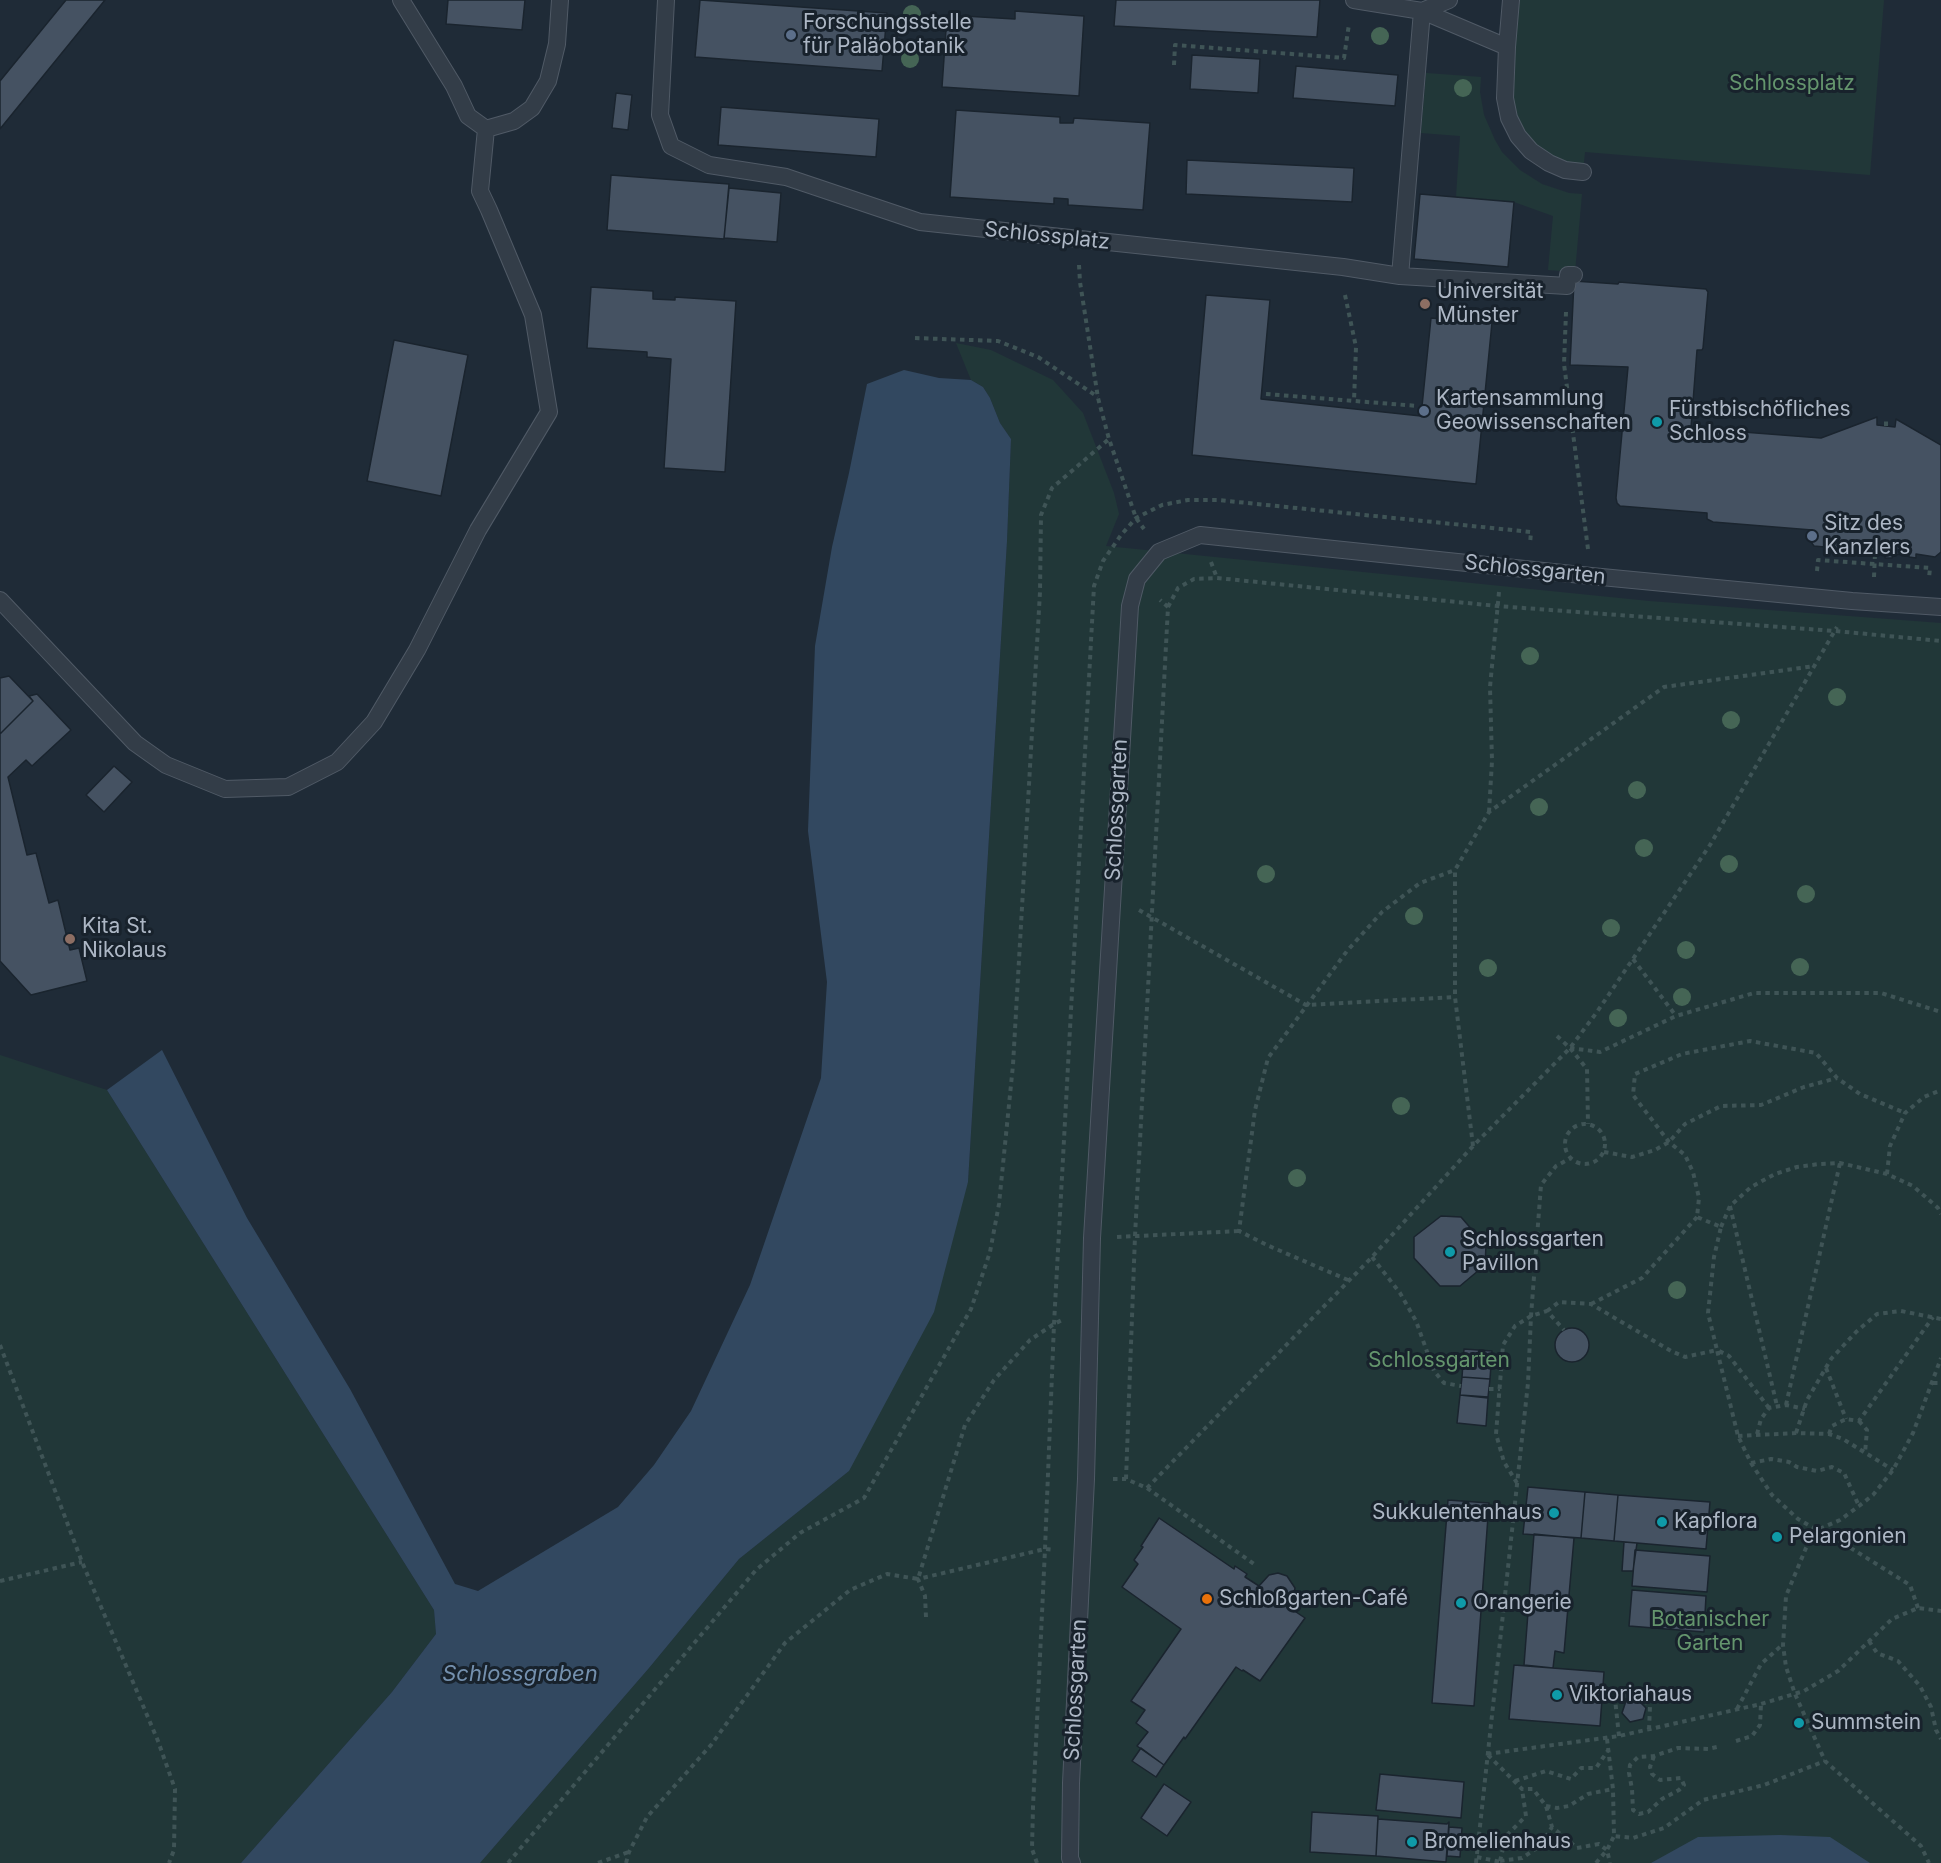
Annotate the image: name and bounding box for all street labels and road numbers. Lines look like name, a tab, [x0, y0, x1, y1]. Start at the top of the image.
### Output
street label: Schlossplatz	[983, 217, 1111, 255]
street label: Schlossgarten	[1463, 550, 1607, 590]
street label: Schlossgarten	[1101, 738, 1133, 882]
street label: Schlossgarten	[1060, 1618, 1092, 1762]

